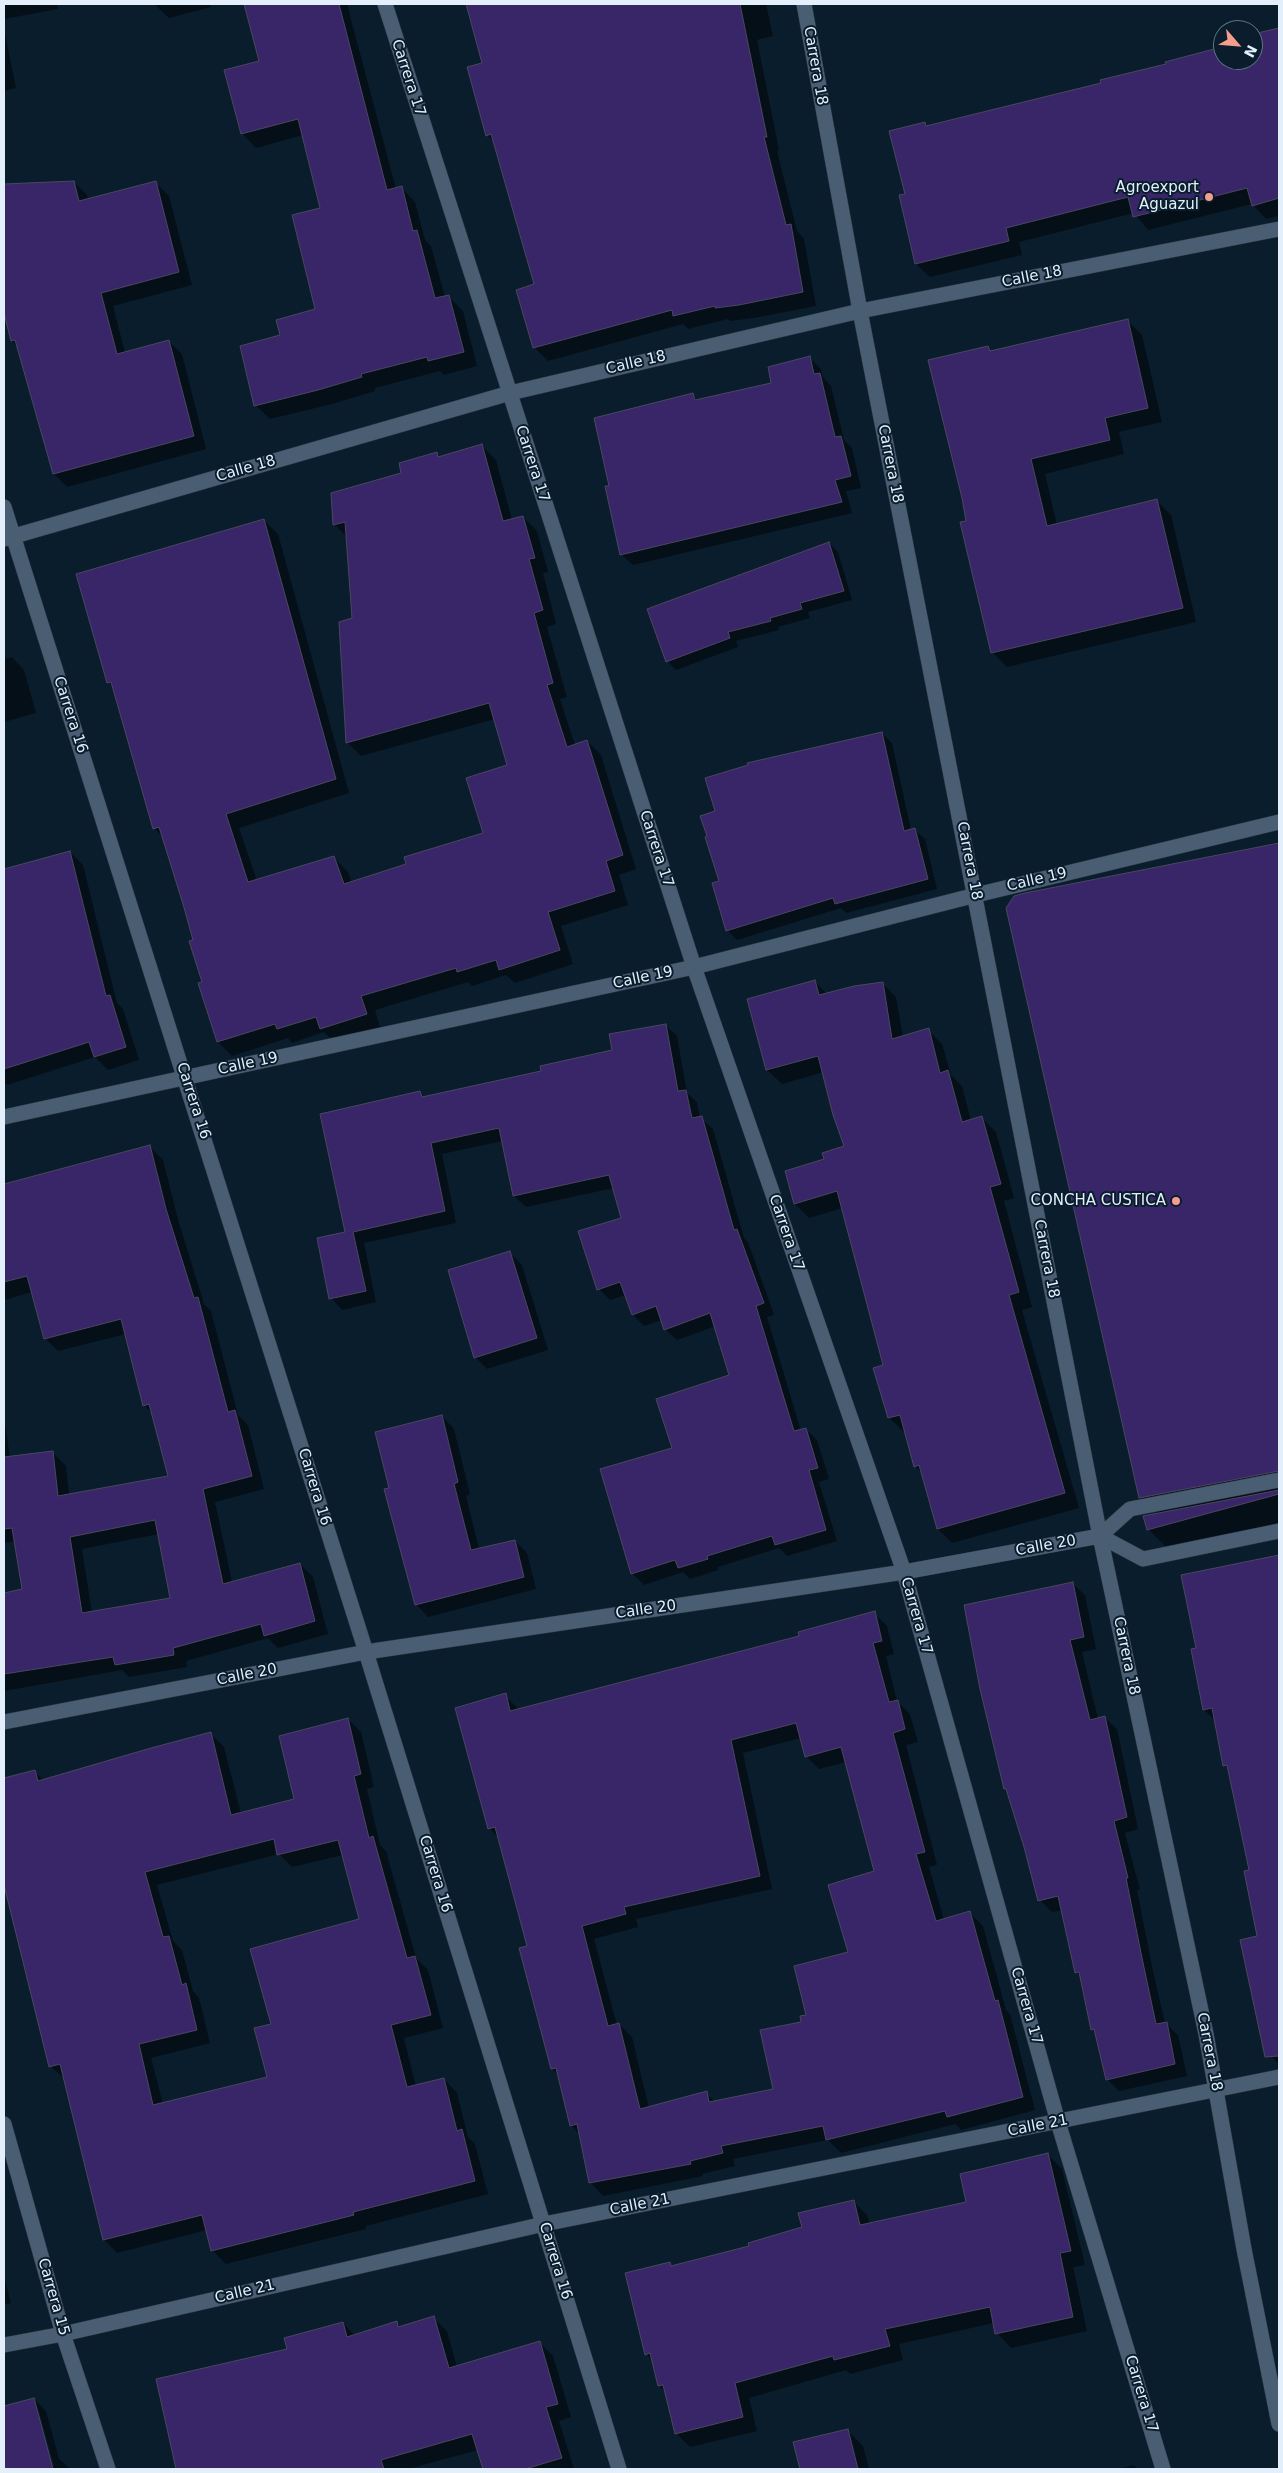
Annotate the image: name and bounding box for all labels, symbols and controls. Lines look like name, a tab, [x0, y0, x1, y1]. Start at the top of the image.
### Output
north arrow	[1213, 20, 1263, 70]
street label: Carrera 18	[799, 25, 831, 107]
street label: Carrera 17	[387, 37, 429, 119]
text: N	[1241, 43, 1260, 60]
place label: Agroexport Aguazul	[1116, 179, 1199, 214]
marker: Agroexport Aguazul	[1203, 191, 1215, 203]
street label: Calle 18	[1000, 262, 1064, 292]
street label: Calle 18	[604, 347, 668, 379]
street label: Carrera 17	[511, 423, 553, 505]
street label: Carrera 18	[874, 423, 906, 505]
street label: Calle 18	[214, 452, 278, 486]
street label: Carrera 16	[49, 674, 91, 756]
street label: Carrera 17	[635, 808, 677, 890]
street label: Carrera 18	[953, 820, 985, 902]
street label: Calle 19	[1005, 864, 1069, 896]
street label: Calle 19	[611, 963, 675, 993]
street label: Calle 19	[216, 1049, 280, 1079]
street label: Carrera 16	[172, 1060, 214, 1142]
street label: Carrera 17	[764, 1192, 808, 1274]
place label: CONCHA CUSTICA	[1030, 1192, 1166, 1210]
marker: CONCHA CUSTICA	[1170, 1195, 1182, 1207]
street label: Carrera 18	[1030, 1218, 1062, 1300]
street label: Carrera 16	[294, 1446, 334, 1528]
street label: Calle 20	[1014, 1532, 1078, 1560]
street label: Carrera 17	[896, 1575, 936, 1657]
street label: Calle 20	[615, 1597, 677, 1623]
street label: Carrera 18	[1109, 1615, 1143, 1697]
street label: Calle 20	[215, 1660, 279, 1690]
street label: Carrera 16	[415, 1833, 455, 1915]
street label: Carrera 17	[1006, 1965, 1046, 2047]
street label: Carrera 18	[1193, 2011, 1225, 2093]
street label: Calle 21	[1006, 2111, 1070, 2141]
street label: Calle 21	[608, 2190, 672, 2220]
street label: Carrera 16	[535, 2220, 575, 2302]
street label: Carrera 15	[33, 2256, 73, 2338]
street label: Calle 21	[213, 2276, 277, 2308]
street label: Carrera 17	[1121, 2353, 1161, 2435]

